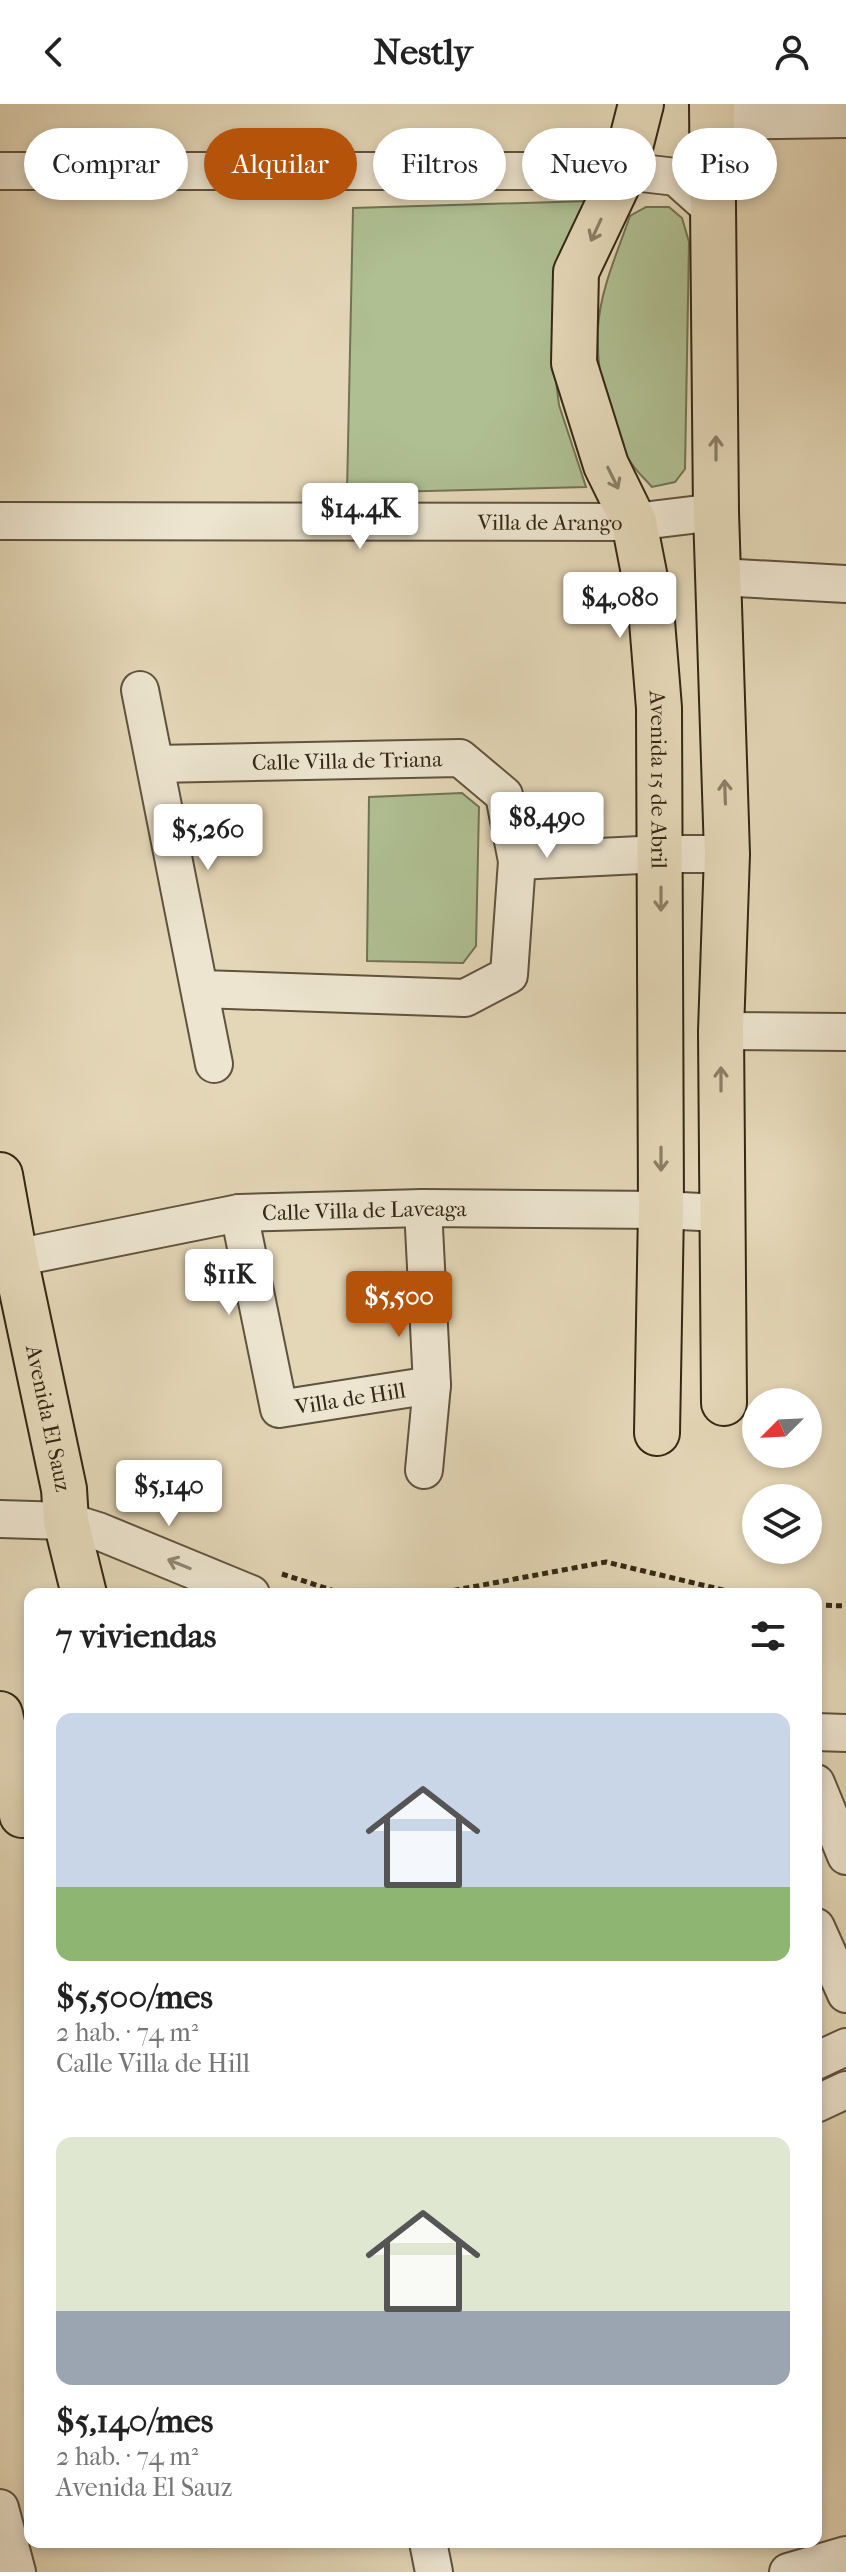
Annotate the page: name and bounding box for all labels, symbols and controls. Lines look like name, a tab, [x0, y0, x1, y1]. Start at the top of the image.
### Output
icon: back	[32, 30, 76, 74]
icon: person	[770, 30, 814, 74]
text: Nestly	[374, 31, 473, 73]
chip: Comprar	[24, 128, 188, 200]
chip: Alquilar	[204, 128, 357, 200]
chip: Filtros	[373, 128, 506, 200]
chip: Nuevo	[522, 128, 656, 200]
chip: Piso	[672, 128, 777, 200]
one-way arrow	[588, 217, 603, 241]
one-way arrow	[708, 435, 724, 462]
one-way arrow	[605, 466, 621, 490]
pin: $14.4K	[295, 483, 425, 551]
text: $14.4K	[320, 493, 400, 524]
street label: Villa de Arango	[477, 510, 622, 536]
pin: $4,080	[555, 572, 685, 640]
text: $4,080	[581, 582, 659, 613]
street label: Avenida 15 de Abril	[644, 688, 672, 869]
street label: Calle Villa de Triana	[252, 746, 443, 776]
one-way arrow	[717, 779, 733, 806]
pin: $8,490	[482, 792, 612, 860]
text: $8,490	[509, 802, 585, 833]
pin: $5,260	[143, 804, 273, 872]
text: $5,260	[172, 814, 244, 845]
one-way arrow	[653, 885, 669, 912]
one-way arrow	[713, 1066, 729, 1093]
one-way arrow	[653, 1145, 669, 1172]
street label: Calle Villa de Laveaga	[262, 1196, 468, 1226]
pin: $11K	[182, 1249, 276, 1317]
text: $11K	[203, 1259, 255, 1290]
pin: $5,500	[334, 1271, 464, 1339]
text: $5,500	[364, 1281, 434, 1312]
street label: Avenida El Sauz	[20, 1342, 76, 1494]
street label: Villa de Hill	[292, 1377, 407, 1420]
north arrow	[742, 1388, 822, 1468]
map controls	[742, 1388, 822, 1564]
pin: $5,140	[104, 1460, 234, 1528]
text: $5,140	[134, 1470, 204, 1501]
button: layers	[742, 1484, 822, 1564]
one-way arrow	[167, 1556, 192, 1571]
icon: filters	[746, 1614, 790, 1658]
text: 7 viviendas	[56, 1616, 216, 1656]
icon: home	[351, 1765, 495, 1909]
text: $5,500/mes	[56, 1977, 213, 2017]
text: 2 hab. · 74 m²	[56, 2017, 198, 2048]
text: Calle Villa de Hill	[56, 2048, 250, 2079]
icon: home	[351, 2189, 495, 2333]
text: $5,140/mes	[56, 2401, 213, 2441]
text: 2 hab. · 74 m²	[56, 2441, 198, 2472]
text: Avenida El Sauz	[56, 2472, 232, 2503]

